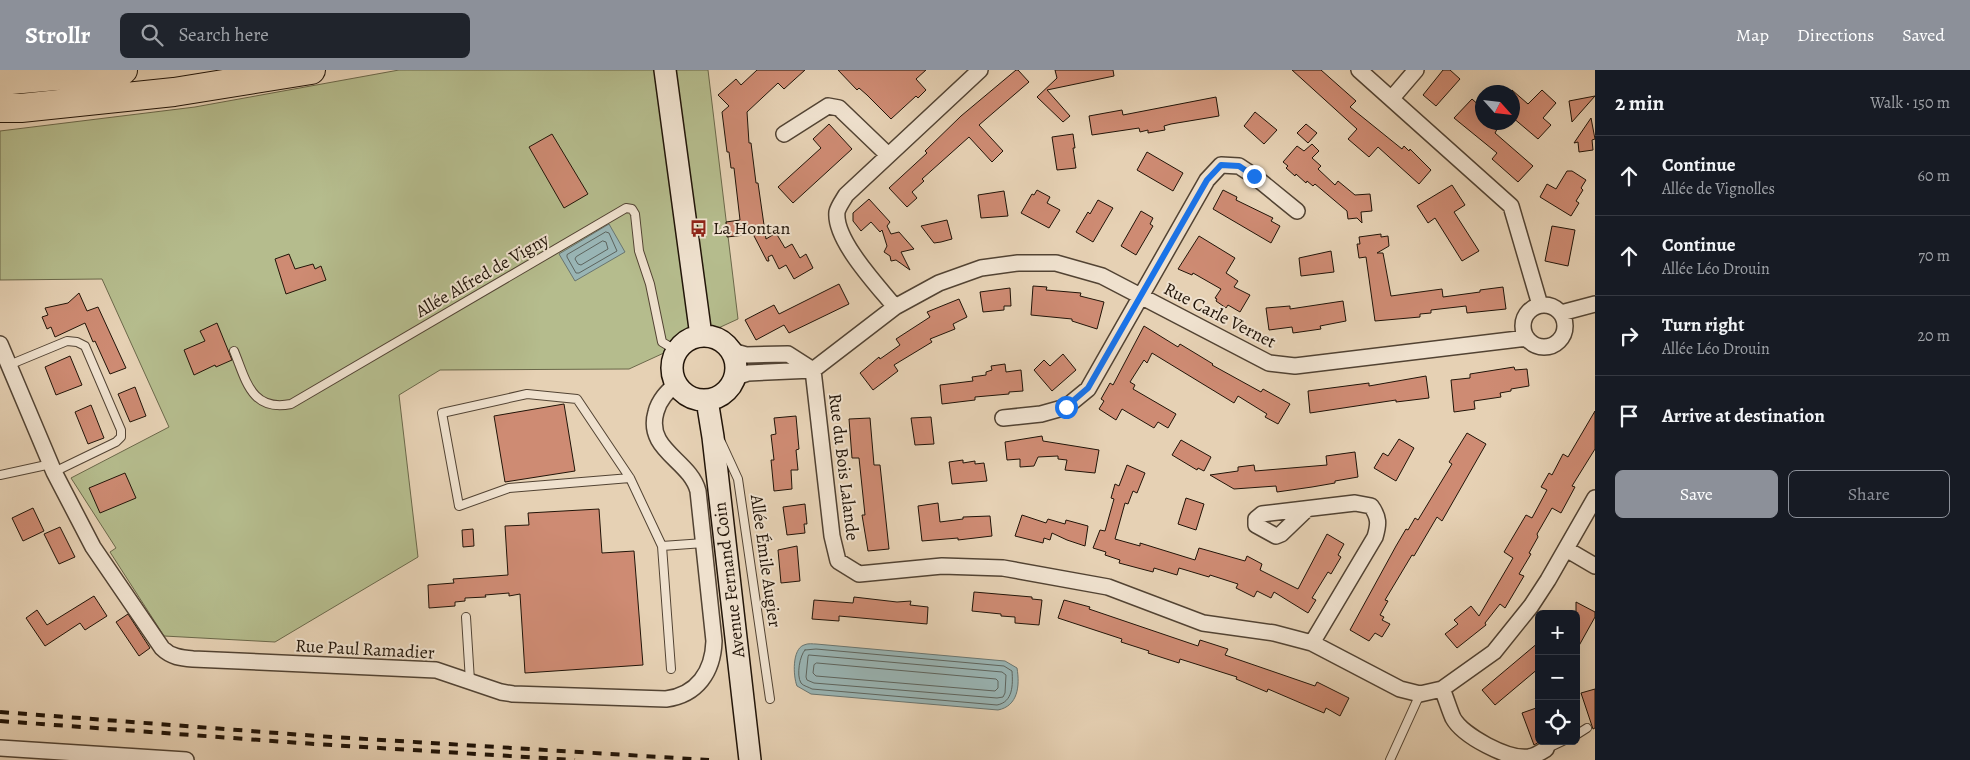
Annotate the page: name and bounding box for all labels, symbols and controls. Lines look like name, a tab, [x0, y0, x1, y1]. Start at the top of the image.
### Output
search box	[120, 13, 470, 58]
text: Strollr	[25, 19, 90, 51]
icon: search	[138, 21, 166, 49]
text: Search here	[178, 22, 269, 48]
text: Map	[1736, 23, 1769, 47]
text: Directions	[1797, 23, 1874, 47]
text: Saved	[1902, 23, 1945, 47]
north arrow	[1475, 85, 1520, 130]
text: 2 min	[1615, 89, 1664, 117]
text: Walk · 150 m	[1870, 92, 1950, 114]
text: Continue	[1662, 152, 1736, 178]
icon: ahead	[1615, 162, 1643, 190]
route end	[1243, 165, 1266, 188]
text: 60 m	[1918, 165, 1950, 187]
text: Allée de Vignolles	[1662, 178, 1775, 200]
place label: La Hontan	[713, 216, 790, 240]
bus stop icon: La Hontan	[689, 218, 709, 238]
street label: Allée Alfred de Vigny	[410, 227, 554, 323]
text: Continue	[1662, 232, 1736, 258]
icon: ahead	[1615, 242, 1643, 270]
text: 70 m	[1918, 245, 1950, 267]
text: Allée Léo Drouin	[1662, 258, 1770, 280]
street label: Rue Carle Vernet	[1160, 276, 1280, 354]
text: Turn right	[1662, 312, 1744, 338]
icon: right	[1615, 322, 1643, 350]
text: 20 m	[1917, 325, 1950, 347]
text: Allée Léo Drouin	[1662, 338, 1770, 360]
street label: Rue du Bois Lalande	[823, 392, 865, 542]
route start	[1055, 396, 1078, 419]
icon: arrive	[1615, 402, 1643, 430]
text: Arrive at destination	[1662, 403, 1825, 429]
button: Save	[1615, 470, 1778, 518]
button: Share	[1788, 470, 1950, 518]
street label: Allée Émile Augier	[745, 492, 787, 629]
street label: Avenue Fernand Coin	[708, 501, 751, 660]
map controls	[1535, 610, 1580, 745]
button: +	[1535, 610, 1580, 655]
street label: Rue Paul Ramadier	[295, 633, 435, 665]
button: −	[1535, 655, 1580, 700]
button: locate	[1535, 700, 1580, 745]

